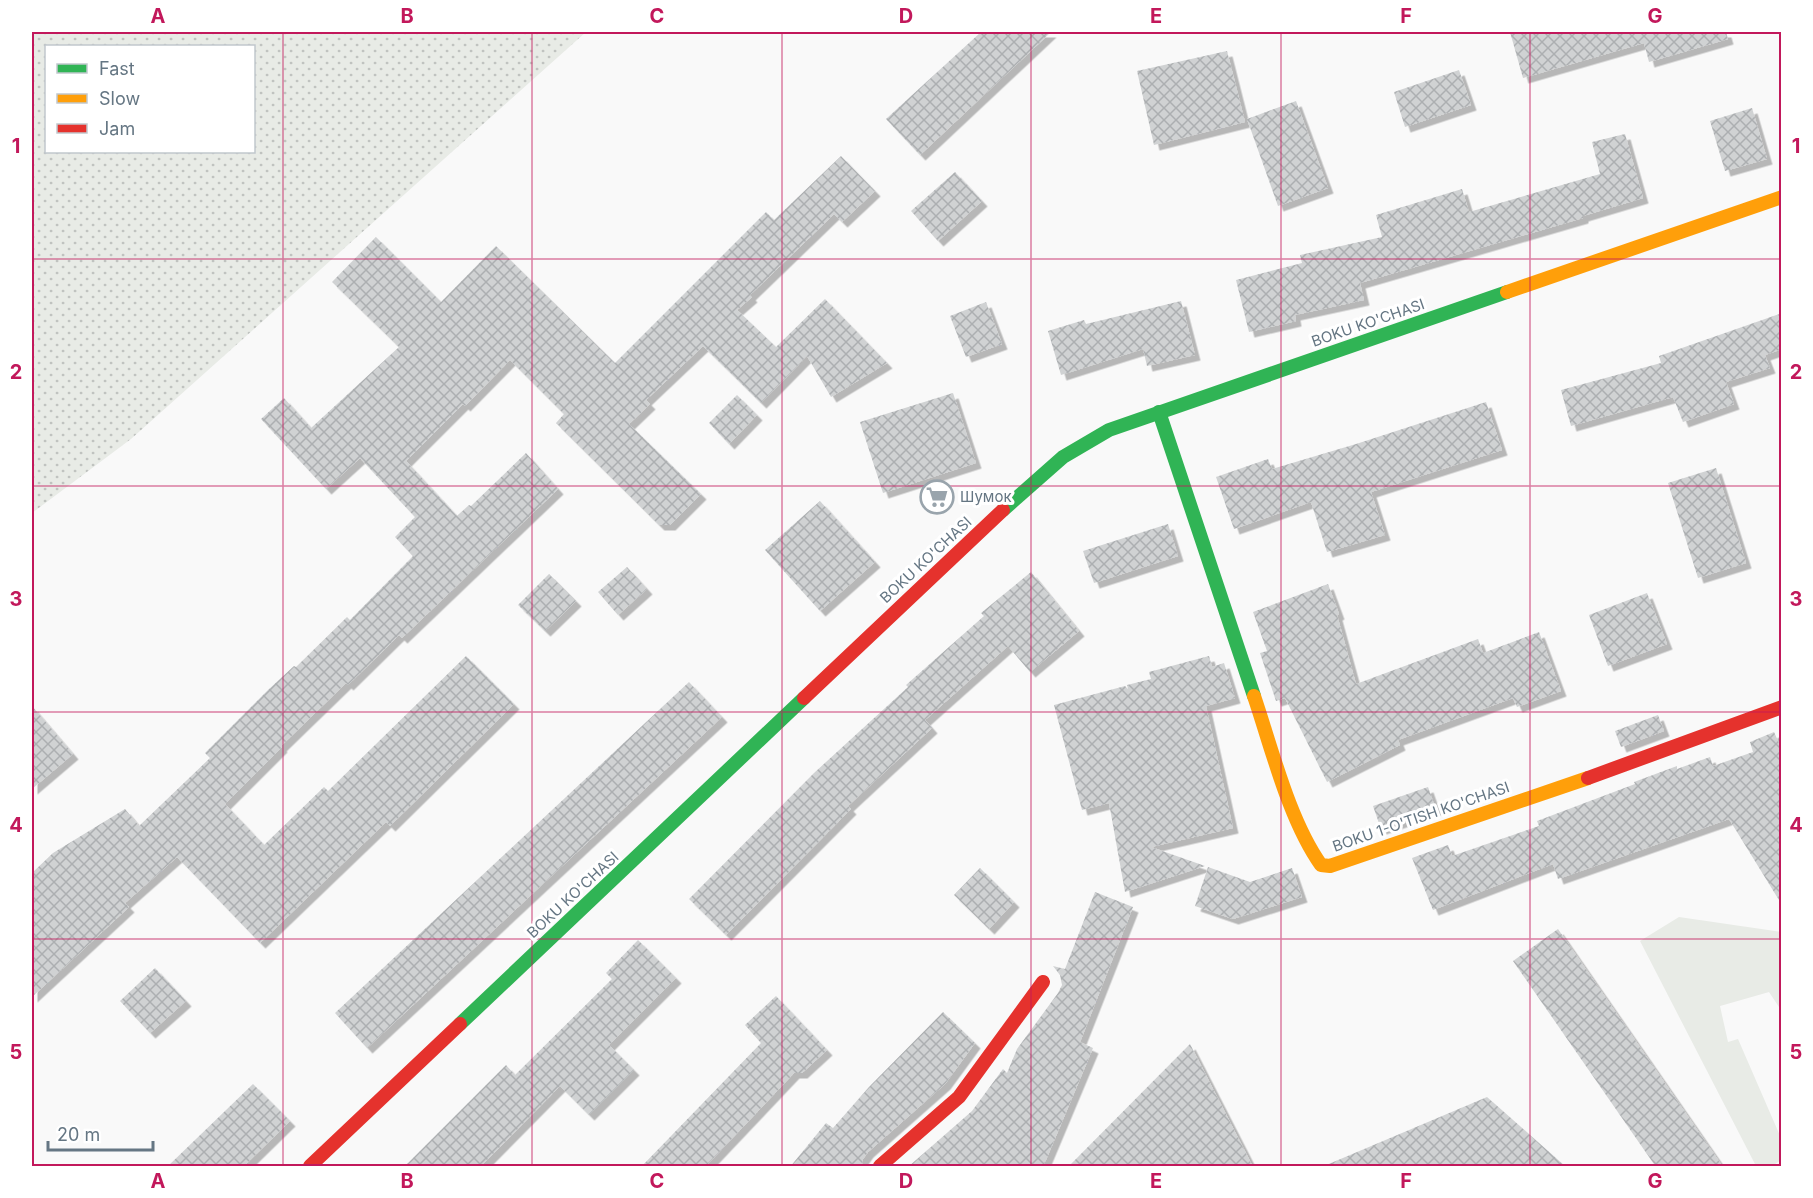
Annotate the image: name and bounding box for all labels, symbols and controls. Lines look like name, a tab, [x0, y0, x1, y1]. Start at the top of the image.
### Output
text: A	[151, 4, 166, 28]
text: B	[400, 4, 414, 28]
text: C	[650, 4, 664, 28]
text: D	[899, 4, 913, 28]
text: E	[1150, 4, 1162, 28]
text: F	[1400, 4, 1412, 28]
text: G	[1647, 4, 1663, 28]
legend	[45, 45, 255, 153]
text: Fast	[99, 58, 135, 79]
text: Slow	[99, 88, 140, 109]
text: Jam	[99, 118, 135, 139]
text: 1	[12, 134, 20, 158]
text: 1	[1792, 134, 1800, 158]
street label: BOKU KO'CHASI	[1309, 294, 1427, 351]
text: 2	[10, 360, 22, 384]
text: 2	[1790, 360, 1802, 384]
supermarket icon: Шумок	[919, 479, 955, 515]
place label: Шумок	[960, 487, 1012, 506]
street label: BOKU KO'CHASI	[876, 512, 975, 607]
text: 3	[10, 587, 22, 611]
text: 3	[1790, 587, 1802, 611]
street label: BOKU 1-O'TISH KO'CHASI	[1330, 777, 1512, 856]
text: 4	[9, 813, 23, 837]
text: 4	[1789, 813, 1803, 837]
street label: BOKU KO'CHASI	[523, 847, 622, 942]
text: 5	[10, 1040, 22, 1064]
text: 5	[1790, 1040, 1802, 1064]
scale bar	[48, 1114, 153, 1152]
text: 20 m	[57, 1124, 100, 1145]
text: A	[151, 1169, 166, 1193]
text: B	[400, 1169, 414, 1193]
text: C	[650, 1169, 664, 1193]
text: D	[899, 1169, 913, 1193]
text: E	[1150, 1169, 1162, 1193]
text: F	[1400, 1169, 1412, 1193]
text: G	[1647, 1169, 1663, 1193]

